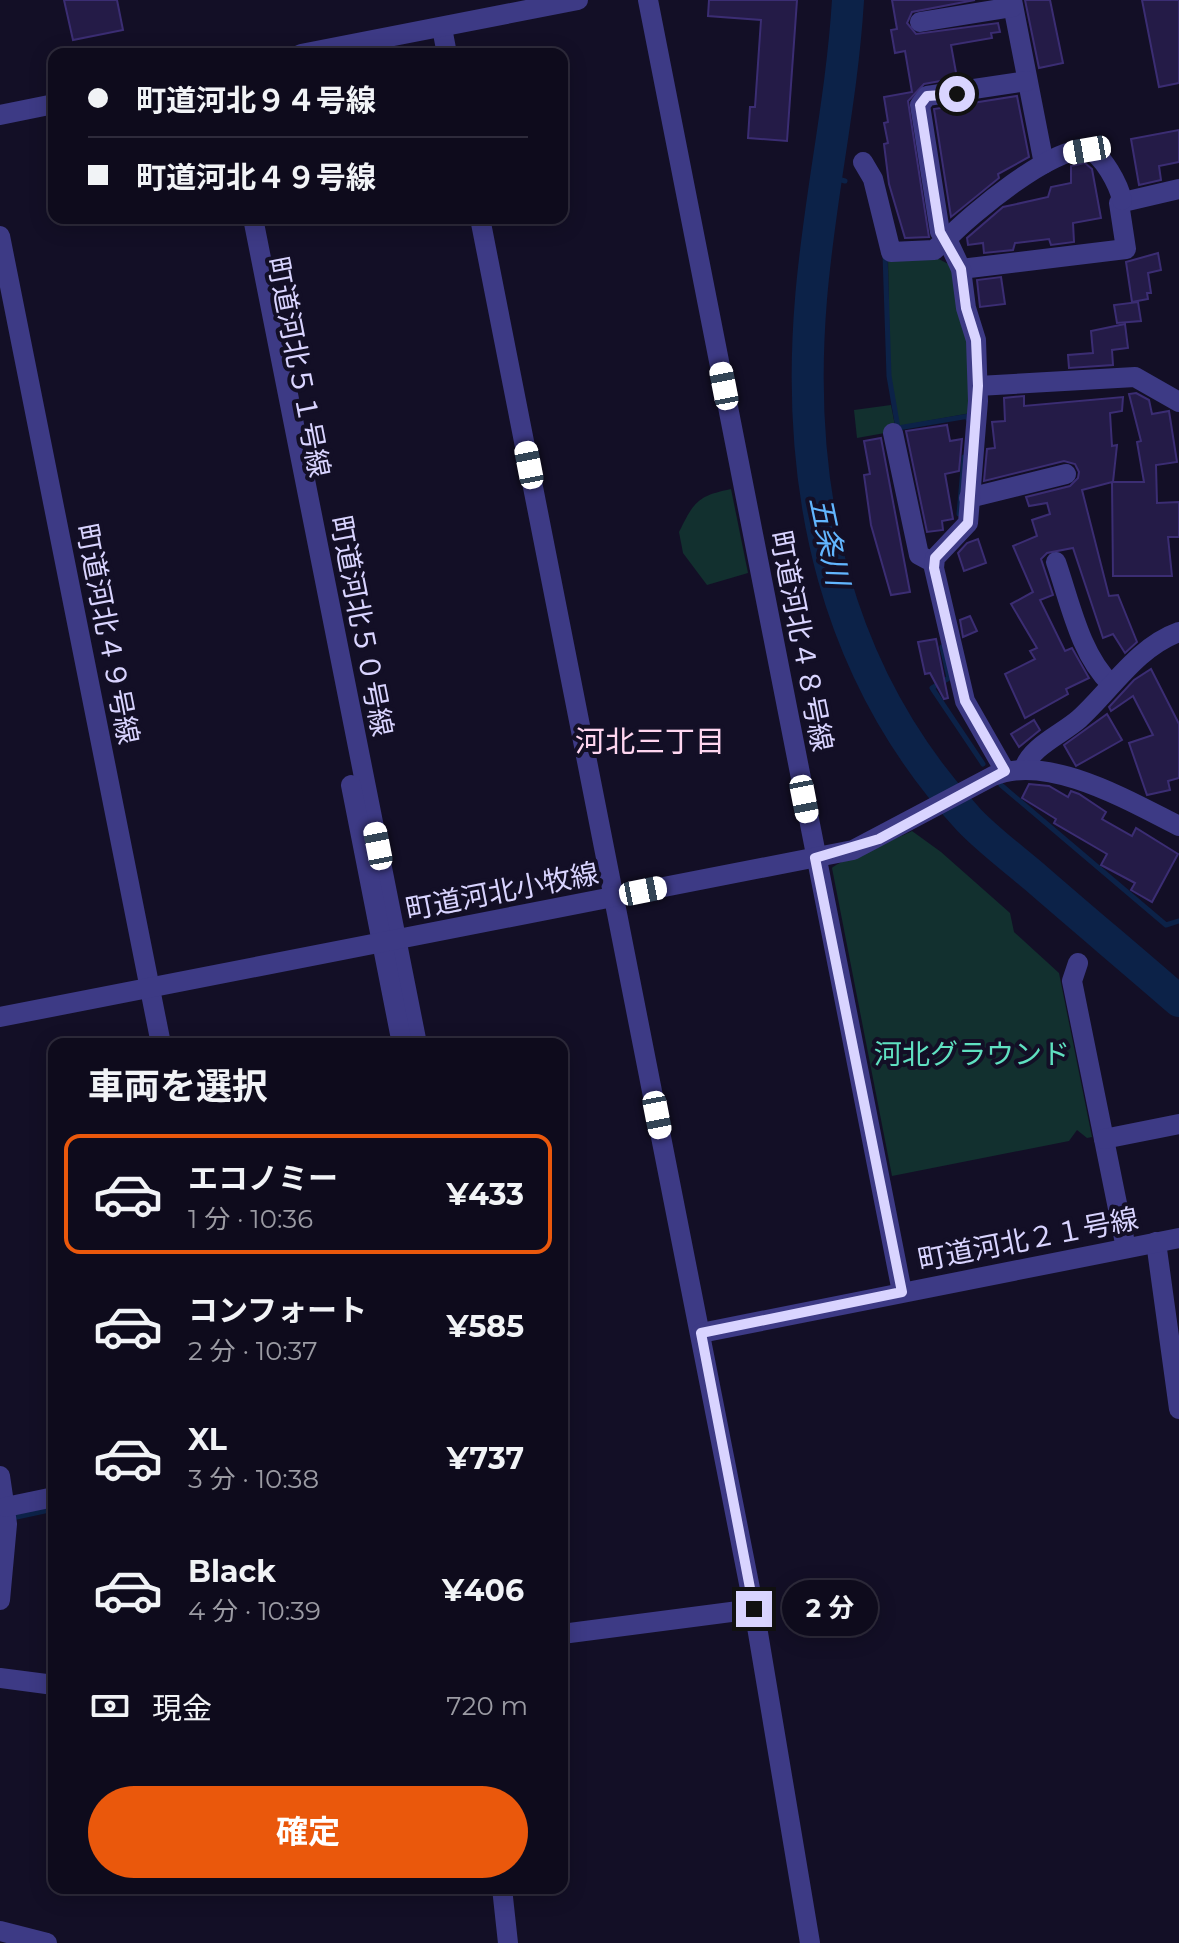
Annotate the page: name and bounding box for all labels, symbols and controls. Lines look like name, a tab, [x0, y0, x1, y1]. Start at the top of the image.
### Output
route start	[939, 76, 975, 112]
text: 町道河北９４号線	[136, 82, 376, 119]
car	[1061, 134, 1113, 166]
text: 町道河北４９号線	[136, 159, 376, 196]
street label: 町道河北５１号線	[261, 254, 337, 480]
car	[708, 360, 740, 412]
car	[513, 439, 545, 491]
water label: 五条川	[802, 493, 858, 592]
street label: 町道河北５０号線	[324, 513, 400, 739]
street label: 町道河北４９号線	[70, 521, 146, 747]
street label: 町道河北４８号線	[764, 528, 840, 754]
district label: 河北三丁目	[575, 723, 725, 760]
car	[788, 773, 820, 825]
car	[362, 820, 394, 872]
street label: 町道河北小牧線	[403, 856, 601, 926]
car	[617, 875, 669, 907]
park label: 河北グラウンド	[874, 1037, 1070, 1071]
text: 車両を選択	[88, 1064, 268, 1108]
car	[641, 1089, 673, 1141]
icon: car	[92, 1158, 164, 1230]
text: エコノミー	[188, 1160, 338, 1197]
text: ¥433	[446, 1176, 524, 1213]
street label: 町道河北２１号線	[915, 1201, 1141, 1277]
text: 1 分 · 10:36	[188, 1203, 313, 1235]
icon: car	[92, 1290, 164, 1362]
text: コンフォート	[188, 1292, 367, 1329]
text: ¥585	[446, 1308, 524, 1345]
text: 2 分 · 10:37	[188, 1335, 318, 1367]
text: XL	[188, 1421, 227, 1458]
icon: car	[92, 1422, 164, 1494]
text: ¥737	[447, 1440, 524, 1477]
text: 3 分 · 10:38	[188, 1463, 319, 1495]
text: Black	[188, 1553, 276, 1590]
icon: car	[92, 1554, 164, 1626]
text: ¥406	[442, 1572, 524, 1609]
callout: 2 分	[782, 1581, 878, 1637]
route end	[736, 1591, 772, 1627]
text: 2 分	[806, 1592, 854, 1624]
text: 4 分 · 10:39	[188, 1595, 321, 1627]
icon: cash	[88, 1684, 132, 1728]
text: 現金	[152, 1690, 212, 1727]
text: 720 m	[446, 1690, 528, 1722]
button: 確定	[88, 1786, 528, 1878]

